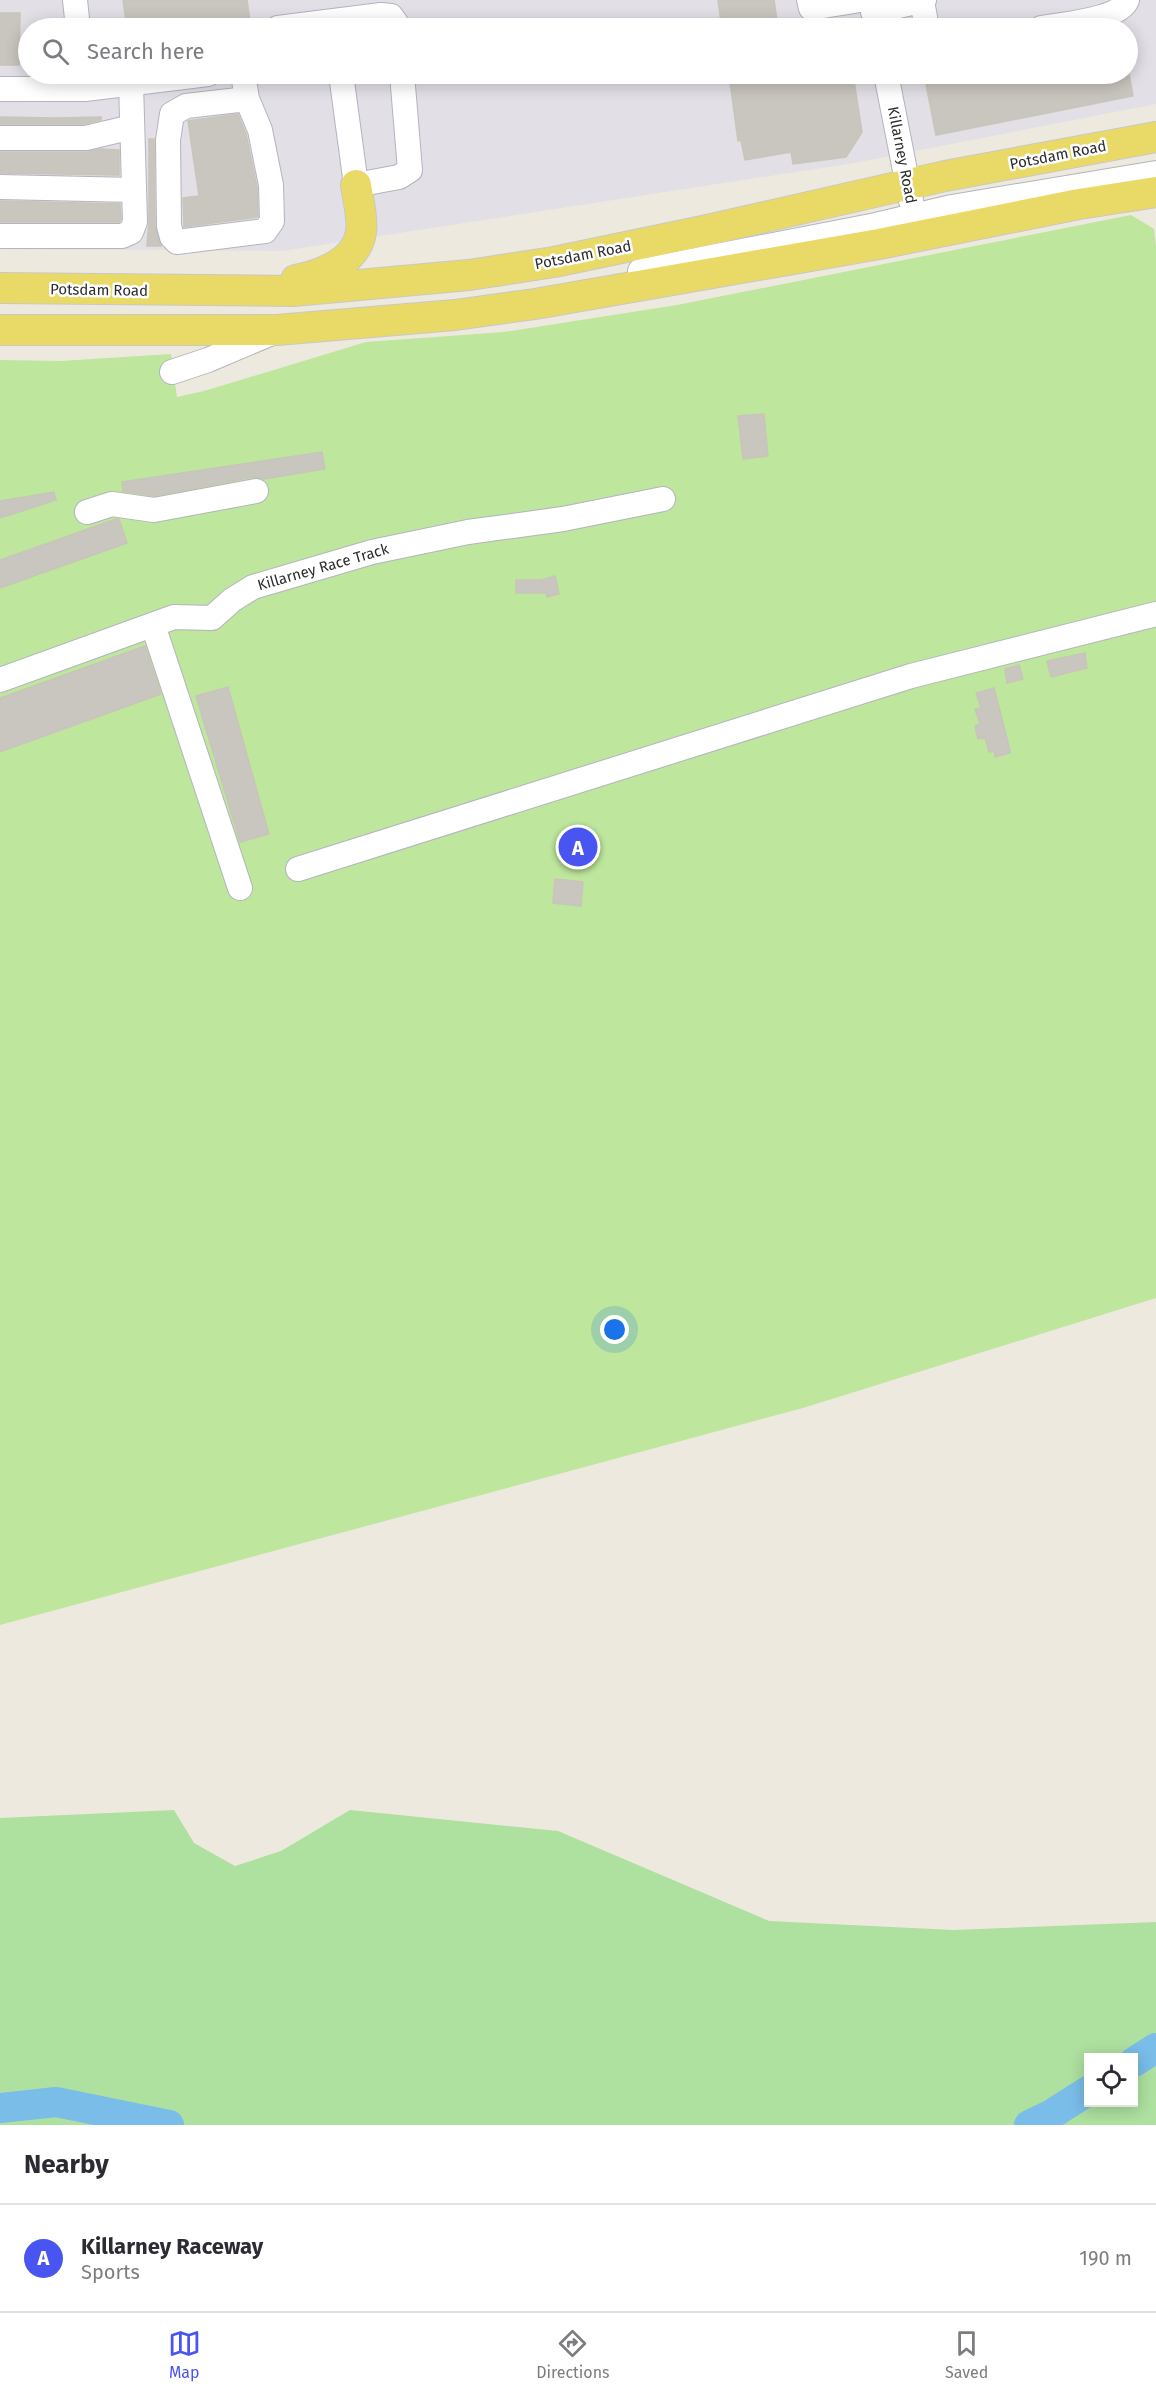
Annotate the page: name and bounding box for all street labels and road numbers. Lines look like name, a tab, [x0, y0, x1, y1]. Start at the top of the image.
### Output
street label: Killarney Road	[884, 105, 920, 205]
street label: Potsdam Road	[1008, 137, 1108, 173]
street label: Potsdam Road	[533, 237, 633, 273]
street label: Potsdam Road	[50, 280, 148, 300]
street label: Killarney Race Track	[255, 540, 391, 594]

